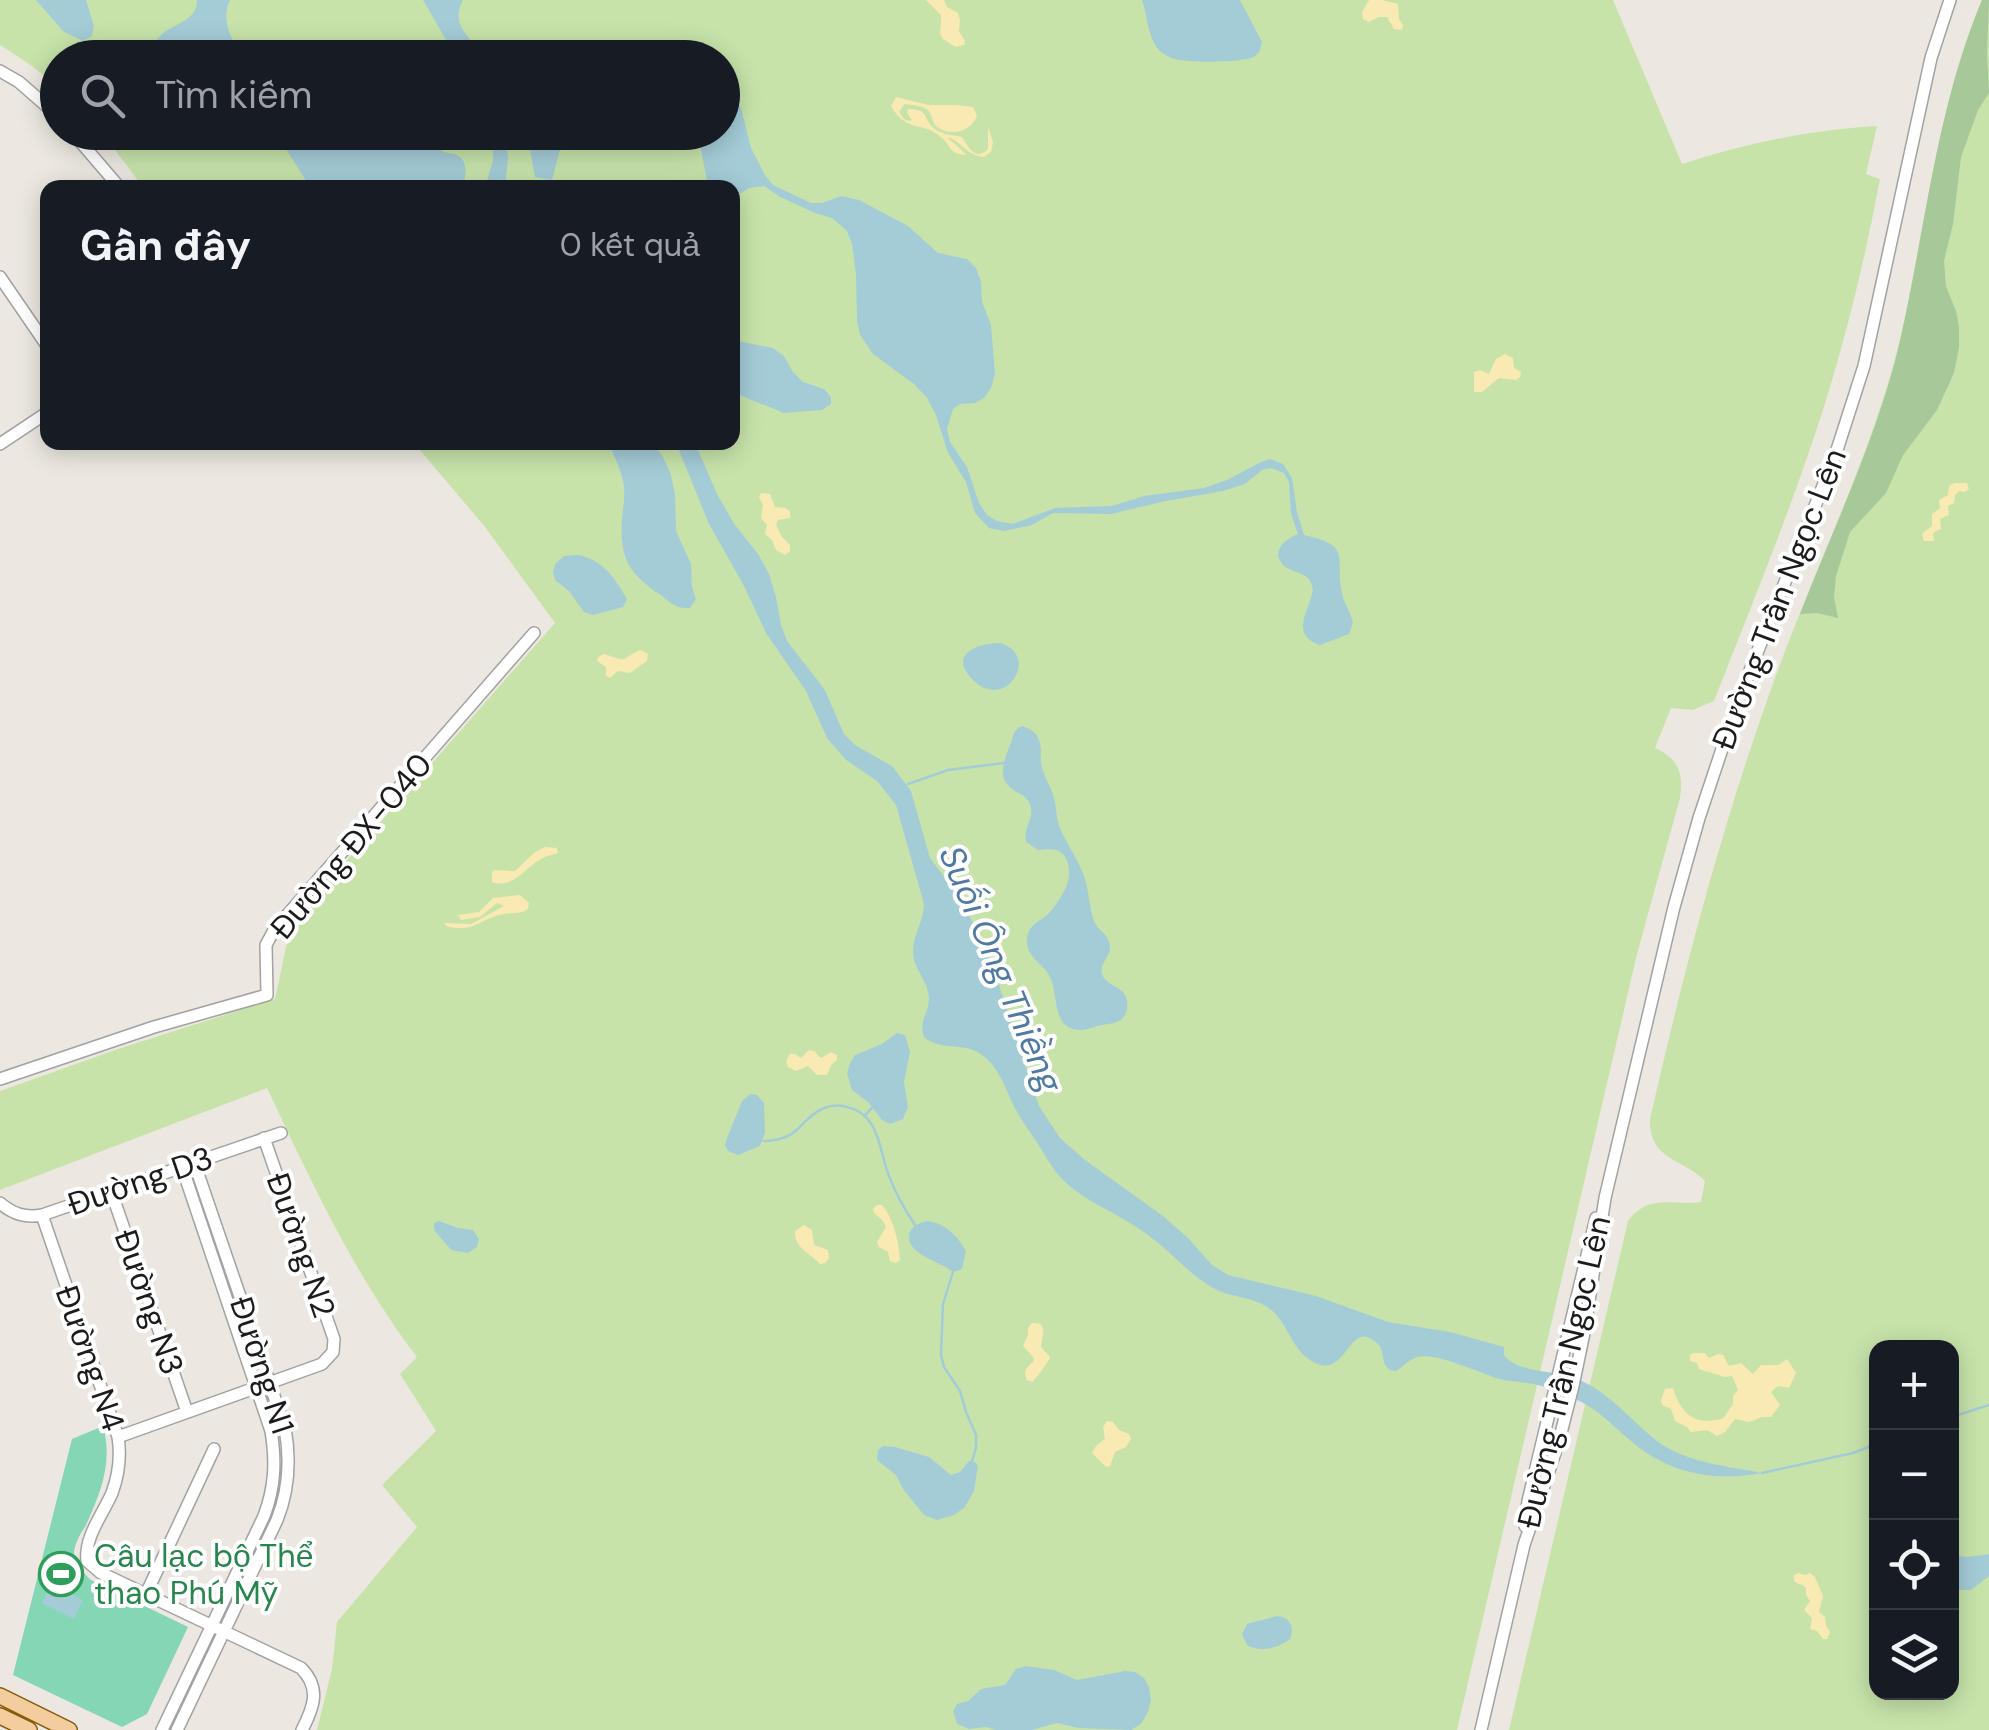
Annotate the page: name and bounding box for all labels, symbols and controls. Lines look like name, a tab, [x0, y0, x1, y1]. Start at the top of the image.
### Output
search box	[40, 40, 740, 150]
icon: search	[75, 68, 130, 123]
text: Tìm kiếm	[155, 70, 312, 120]
text: Gần đây	[80, 218, 251, 273]
text: 0 kết quả	[560, 224, 700, 266]
street label: Đường Trần Ngọc Lên	[1702, 442, 1856, 756]
street label: Đường ĐX-040	[261, 744, 441, 948]
water label: Suối Ông Thiềng	[928, 839, 1074, 1100]
street label: Đường D3	[62, 1137, 218, 1225]
street label: Đường N2	[257, 1167, 345, 1323]
street label: Đường Trần Ngọc Lên	[1508, 1212, 1620, 1532]
street label: Đường N3	[105, 1224, 193, 1380]
street label: Đường N4	[46, 1280, 134, 1436]
street label: Đường N1	[220, 1291, 304, 1439]
map controls	[1869, 1340, 1959, 1700]
button: +	[1869, 1340, 1959, 1430]
button: −	[1869, 1430, 1959, 1520]
button: locate	[1869, 1520, 1959, 1610]
place label: Câu lạc bộ Thể thao Phú Mỹ	[94, 1535, 313, 1614]
sports icon: Câu lạc bộ Thể thao Phú Mỹ	[38, 1551, 84, 1597]
button: layers	[1869, 1610, 1959, 1700]

